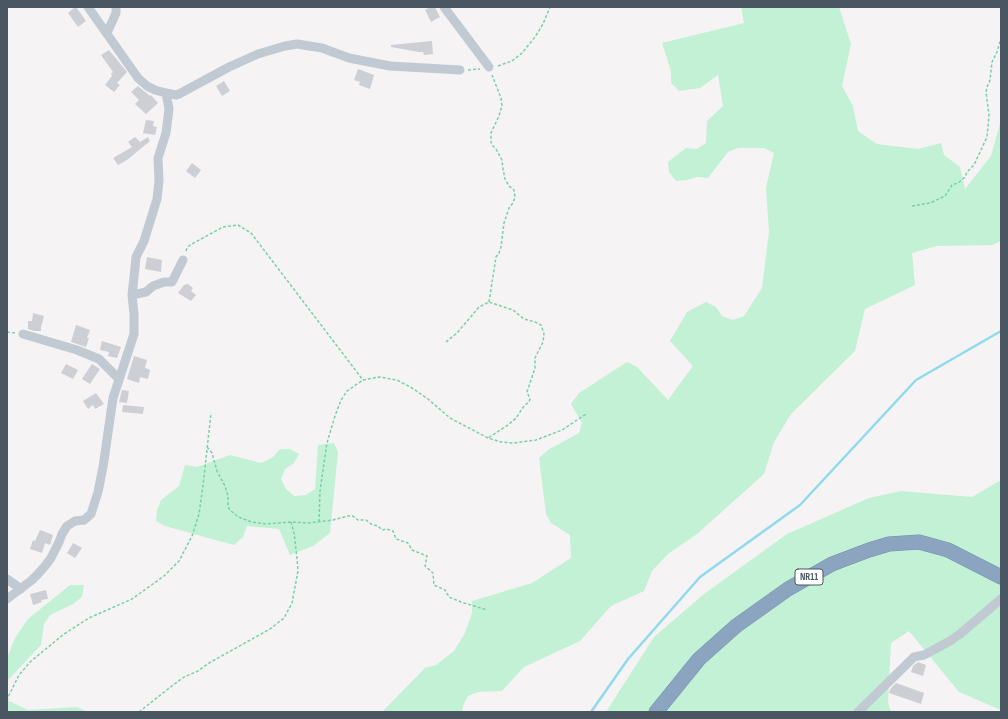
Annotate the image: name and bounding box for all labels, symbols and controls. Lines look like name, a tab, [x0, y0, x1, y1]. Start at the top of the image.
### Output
road number: NR11	[795, 569, 823, 585]

